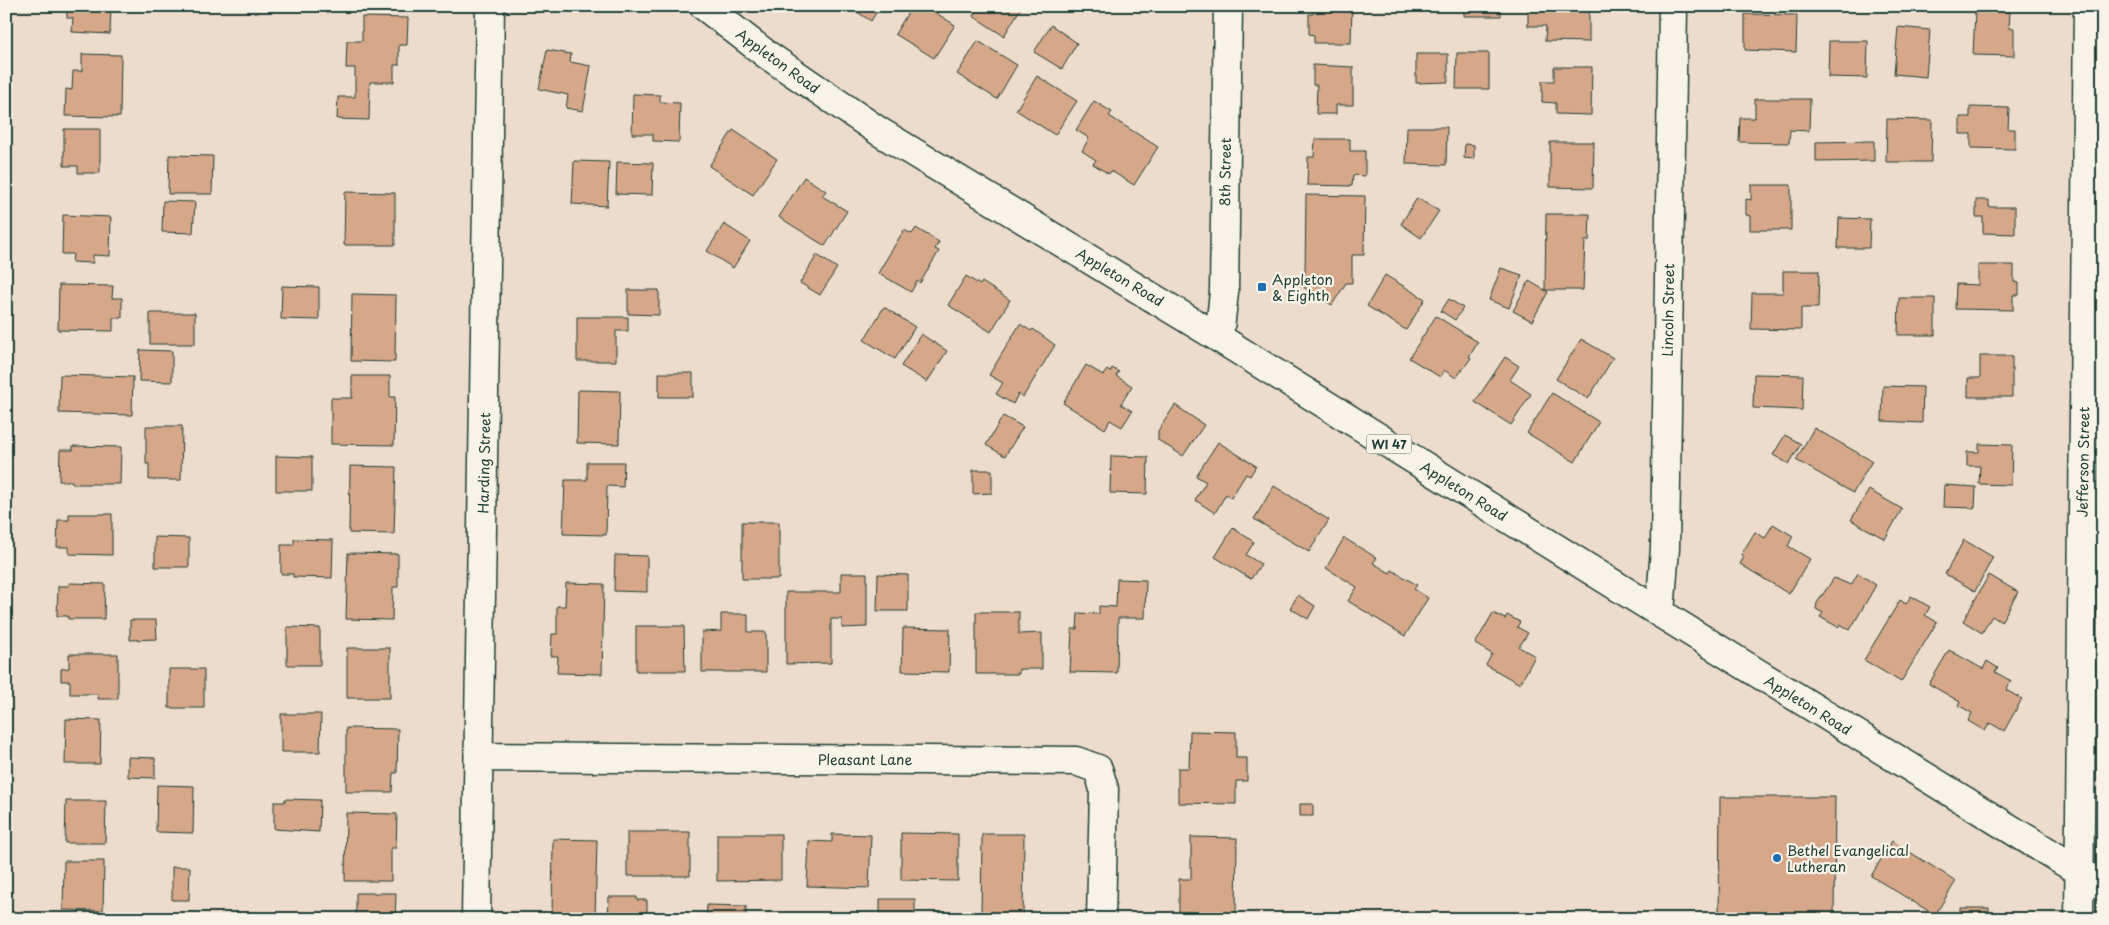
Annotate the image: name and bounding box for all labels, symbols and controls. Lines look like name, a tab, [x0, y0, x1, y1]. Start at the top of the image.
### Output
street label: Appleton Road	[732, 23, 824, 99]
street label: 8th Street	[1214, 137, 1236, 207]
street label: Appleton Road	[1072, 242, 1168, 312]
street label: Lincoln Street	[1657, 263, 1679, 357]
place label: Appleton & Eighth	[1272, 269, 1333, 306]
marker: Appleton & Eighth	[1256, 281, 1268, 293]
street label: Jefferson Street	[2072, 406, 2094, 517]
street label: Harding Street	[473, 412, 495, 514]
road number: WI 47	[1366, 434, 1412, 454]
street label: Appleton Road	[1416, 456, 1512, 526]
street label: Appleton Road	[1760, 670, 1856, 740]
street label: Pleasant Lane	[818, 749, 912, 770]
place label: Bethel Evangelical Lutheran	[1787, 840, 1909, 877]
marker: Bethel Evangelical Lutheran	[1771, 852, 1783, 864]

